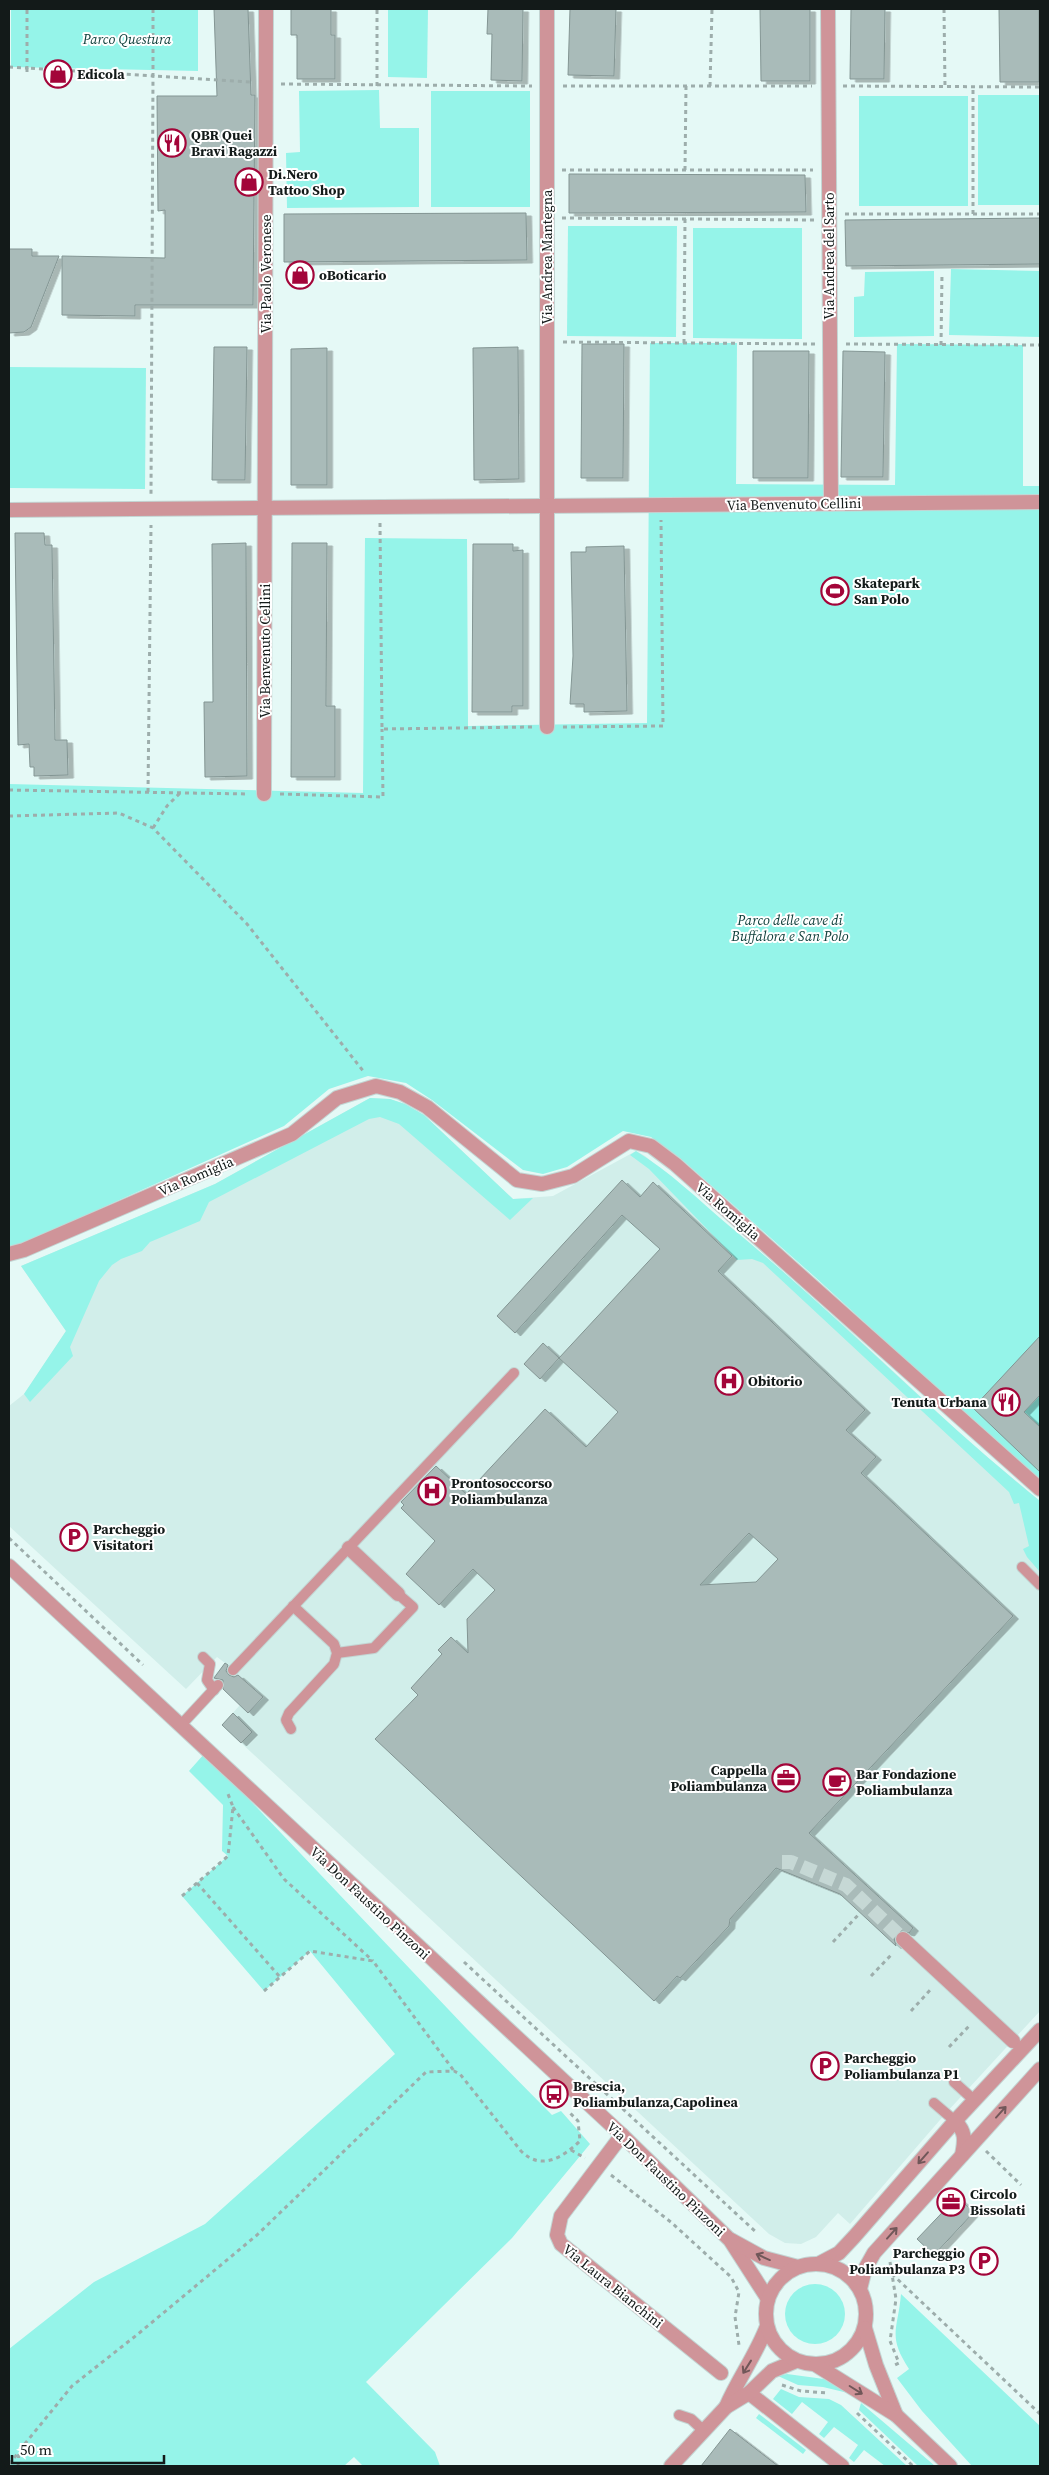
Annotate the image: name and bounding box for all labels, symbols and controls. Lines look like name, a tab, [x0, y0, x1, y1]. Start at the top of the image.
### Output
park label: Parco Questura	[82, 29, 172, 49]
shop icon: Edicola	[43, 59, 73, 89]
place label: Edicola	[77, 64, 125, 84]
place label: QBR Quei Bravi Ragazzi	[191, 125, 278, 161]
restaurant icon: QBR Quei Bravi Ragazzi	[157, 128, 187, 158]
place label: Di.Nero Tattoo Shop	[268, 164, 345, 200]
shop icon: Di.Nero Tattoo Shop	[234, 167, 264, 197]
street label: Via Andrea Mantegna	[537, 189, 557, 324]
street label: Via Andrea del Sarto	[819, 192, 839, 320]
street label: Via Paolo Veronese	[256, 214, 276, 334]
shop icon: oBoticario	[285, 260, 315, 290]
place label: oBoticario	[319, 265, 387, 285]
street label: Via Benvenuto Cellini	[727, 493, 861, 515]
place label: Skatepark San Polo	[854, 573, 920, 609]
sports icon: Skatepark San Polo	[820, 576, 850, 606]
street label: Via Benvenuto Cellini	[255, 584, 275, 718]
park label: Parco delle cave di Buffalora e San Polo	[730, 910, 849, 946]
street label: Via Romiglia	[155, 1151, 237, 1201]
street label: Via Romiglia	[691, 1177, 765, 1245]
hospital icon: Obitorio	[714, 1366, 744, 1396]
place label: Obitorio	[748, 1371, 802, 1391]
restaurant icon: Tenuta Urbana	[991, 1387, 1021, 1417]
place label: Tenuta Urbana	[892, 1392, 988, 1412]
place label: Prontosoccorso Poliambulanza	[451, 1473, 552, 1509]
hospital icon: Prontosoccorso Poliambulanza	[417, 1476, 447, 1506]
place label: Parcheggio Visitatori	[93, 1519, 165, 1555]
parking icon: Parcheggio Visitatori	[59, 1522, 89, 1552]
place label: Cappella Poliambulanza	[670, 1760, 768, 1796]
office icon: Cappella Poliambulanza	[771, 1763, 801, 1793]
place label: Bar Fondazione Poliambulanza	[856, 1764, 956, 1800]
cafe icon: Bar Fondazione Poliambulanza	[822, 1767, 852, 1797]
street label: Via Don Faustino Pinzoni	[305, 1842, 435, 1964]
place label: Parcheggio Poliambulanza P1	[844, 2048, 960, 2084]
parking icon: Parcheggio Poliambulanza P1	[810, 2051, 840, 2081]
place label: Brescia, Poliambulanza,Capolinea	[573, 2076, 738, 2112]
bus stop icon: Brescia, Poliambulanza,Capolinea	[539, 2079, 569, 2109]
one-way arrow	[995, 2106, 1007, 2118]
street label: Via Don Faustino Pinzoni	[602, 2117, 730, 2241]
one-way arrow	[917, 2152, 929, 2165]
place label: Circolo Bissolati	[970, 2184, 1026, 2220]
office icon: Circolo Bissolati	[936, 2187, 966, 2217]
one-way arrow	[887, 2226, 898, 2239]
street label: Via Laura Bianchini	[559, 2239, 667, 2333]
place label: Parcheggio Poliambulanza P3	[849, 2243, 965, 2279]
parking icon: Parcheggio Poliambulanza P3	[969, 2246, 999, 2276]
one-way arrow	[756, 2251, 771, 2261]
one-way arrow	[742, 2359, 752, 2373]
one-way arrow	[849, 2385, 863, 2395]
scale bar	[12, 2432, 165, 2464]
text: 50 m	[20, 2439, 52, 2460]

